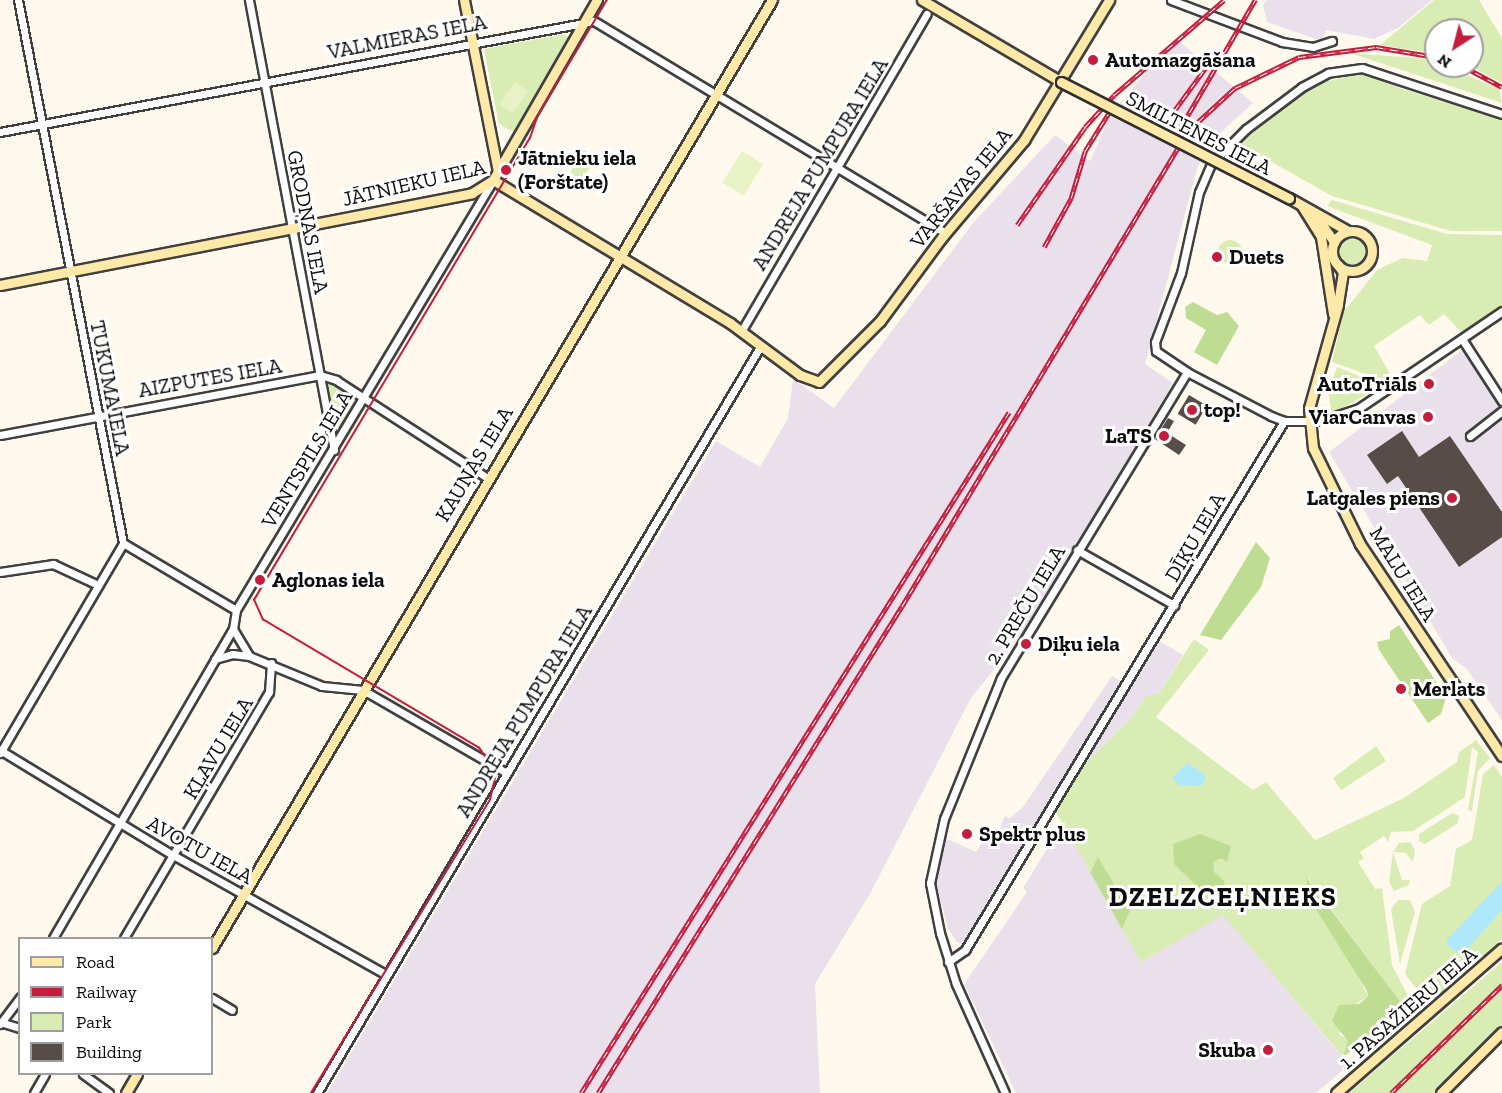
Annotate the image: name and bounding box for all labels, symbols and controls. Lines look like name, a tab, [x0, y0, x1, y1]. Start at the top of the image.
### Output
street label: VALMIERAS IELA	[325, 9, 489, 65]
north arrow	[1424, 18, 1484, 78]
place label: Automazgāšana	[1105, 47, 1256, 73]
text: N	[1434, 50, 1455, 73]
street label: ANDREJA PUMPURA IELA	[746, 53, 894, 275]
marker: Automazgāšana	[1086, 53, 1100, 67]
street label: SMILTENES IELA	[1122, 85, 1276, 181]
street label: VARŠAVAS IELA	[905, 123, 1017, 253]
place label: Jātnieku iela (Forštate)	[518, 145, 636, 195]
street label: GRODŅAS IELA	[282, 148, 334, 296]
street label: JĀTNIEKU IELA	[340, 154, 488, 212]
marker: Jātnieku iela (Forštate)	[499, 163, 513, 177]
place label: Duets	[1229, 244, 1284, 270]
marker: Duets	[1210, 250, 1224, 264]
street label: TUKUMA IELA	[84, 318, 136, 458]
street label: AIZPUTES IELA	[136, 353, 284, 403]
place label: AutoTriāls	[1317, 371, 1417, 397]
marker: AutoTriāls	[1422, 377, 1436, 391]
street label: VENTSPILS IELA	[256, 386, 358, 532]
place label: top!	[1204, 397, 1241, 423]
street label: KAUŅAS IELA	[430, 402, 518, 526]
marker: top!	[1185, 403, 1199, 417]
place label: ViarCanvas	[1309, 404, 1416, 430]
marker: ViarCanvas	[1421, 410, 1435, 424]
place label: LaTS	[1105, 423, 1152, 449]
marker: LaTS	[1157, 429, 1171, 443]
place label: Latgales piens	[1307, 485, 1440, 511]
street label: DĪĶU IELA	[1159, 488, 1231, 586]
marker: Latgales piens	[1445, 491, 1459, 505]
street label: MALU IELA	[1364, 522, 1442, 626]
street label: 2. PREČU IELA	[979, 541, 1071, 669]
place label: Aglonas iela	[272, 567, 385, 593]
marker: Aglonas iela	[253, 573, 267, 587]
street label: ANDREJA PUMPURA IELA	[450, 600, 598, 822]
place label: Diķu iela	[1038, 631, 1120, 657]
marker: Diķu iela	[1019, 637, 1033, 651]
place label: Merlats	[1413, 676, 1485, 702]
marker: Merlats	[1394, 682, 1408, 696]
street label: KĻAVU IELA	[178, 692, 258, 804]
street label: AVOTU IELA	[143, 811, 257, 889]
place label: Spektr plus	[979, 821, 1086, 847]
marker: Spektr plus	[960, 827, 974, 841]
district label: DZELZCEĻNIEKS	[1109, 882, 1337, 914]
legend	[18, 937, 213, 1075]
street label: 1. PASAŽIERU IELA	[1334, 941, 1482, 1075]
text: Road	[76, 951, 115, 973]
text: Railway	[76, 981, 137, 1003]
text: Park	[76, 1011, 112, 1033]
place label: Skuba	[1198, 1037, 1256, 1063]
text: Building	[76, 1041, 142, 1063]
marker: Skuba	[1261, 1043, 1275, 1057]

